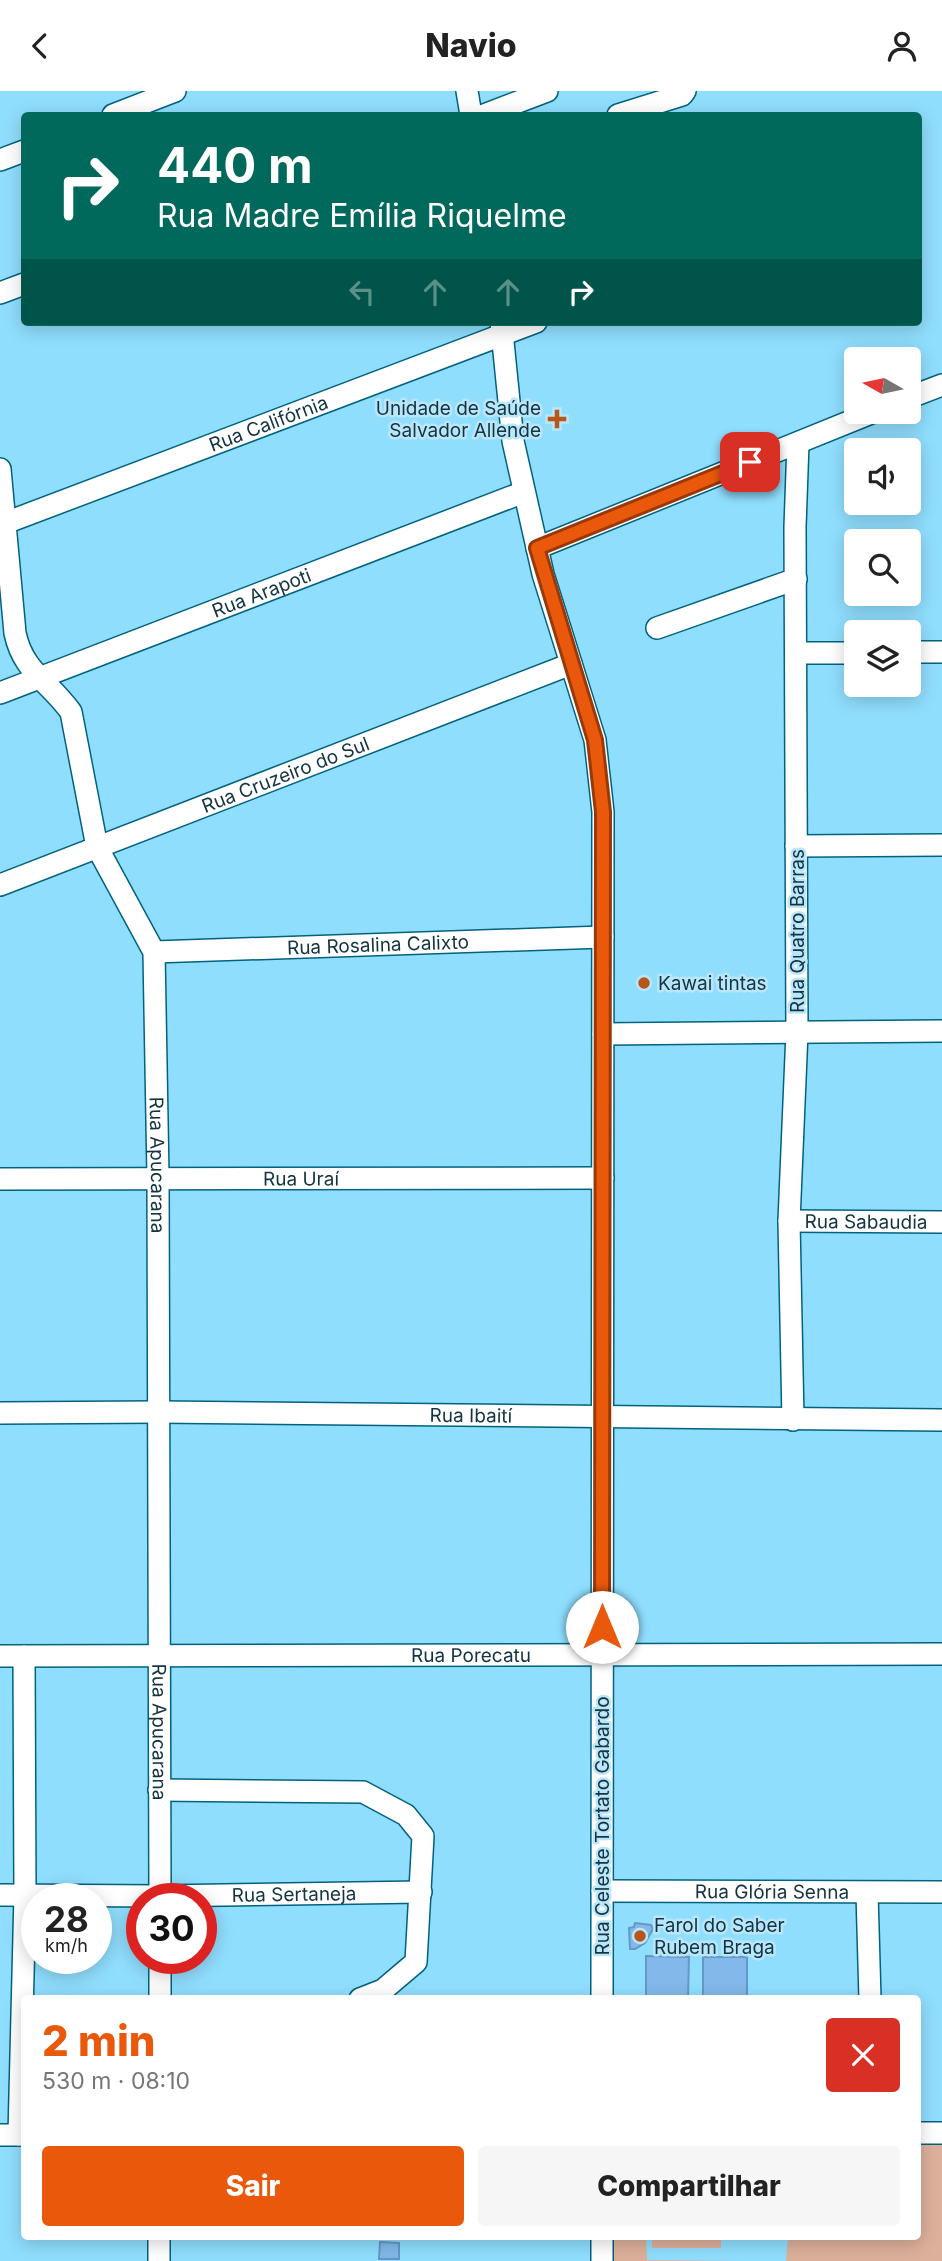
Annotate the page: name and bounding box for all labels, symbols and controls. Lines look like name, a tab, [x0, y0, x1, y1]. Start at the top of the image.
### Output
text: Navio	[425, 26, 517, 65]
icon: back	[21, 27, 59, 65]
icon: person	[883, 27, 921, 65]
text: 440 m	[157, 136, 313, 195]
icon: right	[42, 140, 133, 231]
text: Rua Madre Emília Riquelme	[157, 196, 567, 235]
icon: left	[343, 273, 381, 311]
icon: ahead	[416, 273, 454, 311]
icon: ahead	[489, 273, 527, 311]
icon: right	[562, 273, 600, 311]
north arrow	[844, 347, 920, 423]
map controls	[844, 347, 921, 697]
street label: Rua Califórnia	[206, 390, 331, 456]
place label: Unidade de Saúde Salvador Allende	[376, 397, 541, 442]
marker: Unidade de Saúde Salvador Allende	[547, 409, 567, 429]
pin	[720, 432, 780, 492]
button: sound	[844, 438, 921, 515]
icon: arrive	[731, 443, 769, 481]
button: search	[844, 529, 921, 606]
street label: Rua Arapoti	[209, 563, 314, 622]
button: layers	[844, 620, 921, 697]
street label: Rua Cruzeiro do Sul	[198, 732, 372, 817]
street label: Rua Quatro Barras	[786, 849, 809, 1013]
street label: Rua Rosalina Calixto	[287, 930, 469, 959]
place label: Kawai tintas	[658, 972, 767, 995]
marker: Kawai tintas	[636, 975, 652, 991]
street label: Rua Apucarana	[145, 1096, 170, 1234]
street label: Rua Uraí	[263, 1167, 339, 1190]
street label: Rua Sabaudia	[804, 1210, 928, 1233]
street label: Rua Ibaití	[430, 1403, 513, 1427]
position arrow	[565, 1590, 639, 1664]
street label: Rua Porecatu	[411, 1643, 531, 1667]
street label: Rua Apucarana	[148, 1664, 171, 1801]
street label: Rua Celeste Tortato Gabardo	[591, 1696, 614, 1956]
street label: Rua Glória Senna	[695, 1880, 849, 1903]
street label: Rua Sertaneja	[231, 1881, 357, 1906]
speed limit sign: 30	[126, 1883, 217, 1974]
text: 28	[44, 1898, 89, 1940]
place label: Farol do Saber Rubem Braga	[654, 1914, 785, 1959]
marker: Farol do Saber Rubem Braga	[632, 1928, 648, 1944]
text: km/h	[45, 1935, 88, 1956]
text: 2 min	[42, 2015, 156, 2066]
button: close	[826, 2018, 900, 2092]
text: 530 m · 08:10	[42, 2067, 190, 2095]
button: Sair	[42, 2146, 464, 2226]
button: Compartilhar	[478, 2146, 900, 2226]

